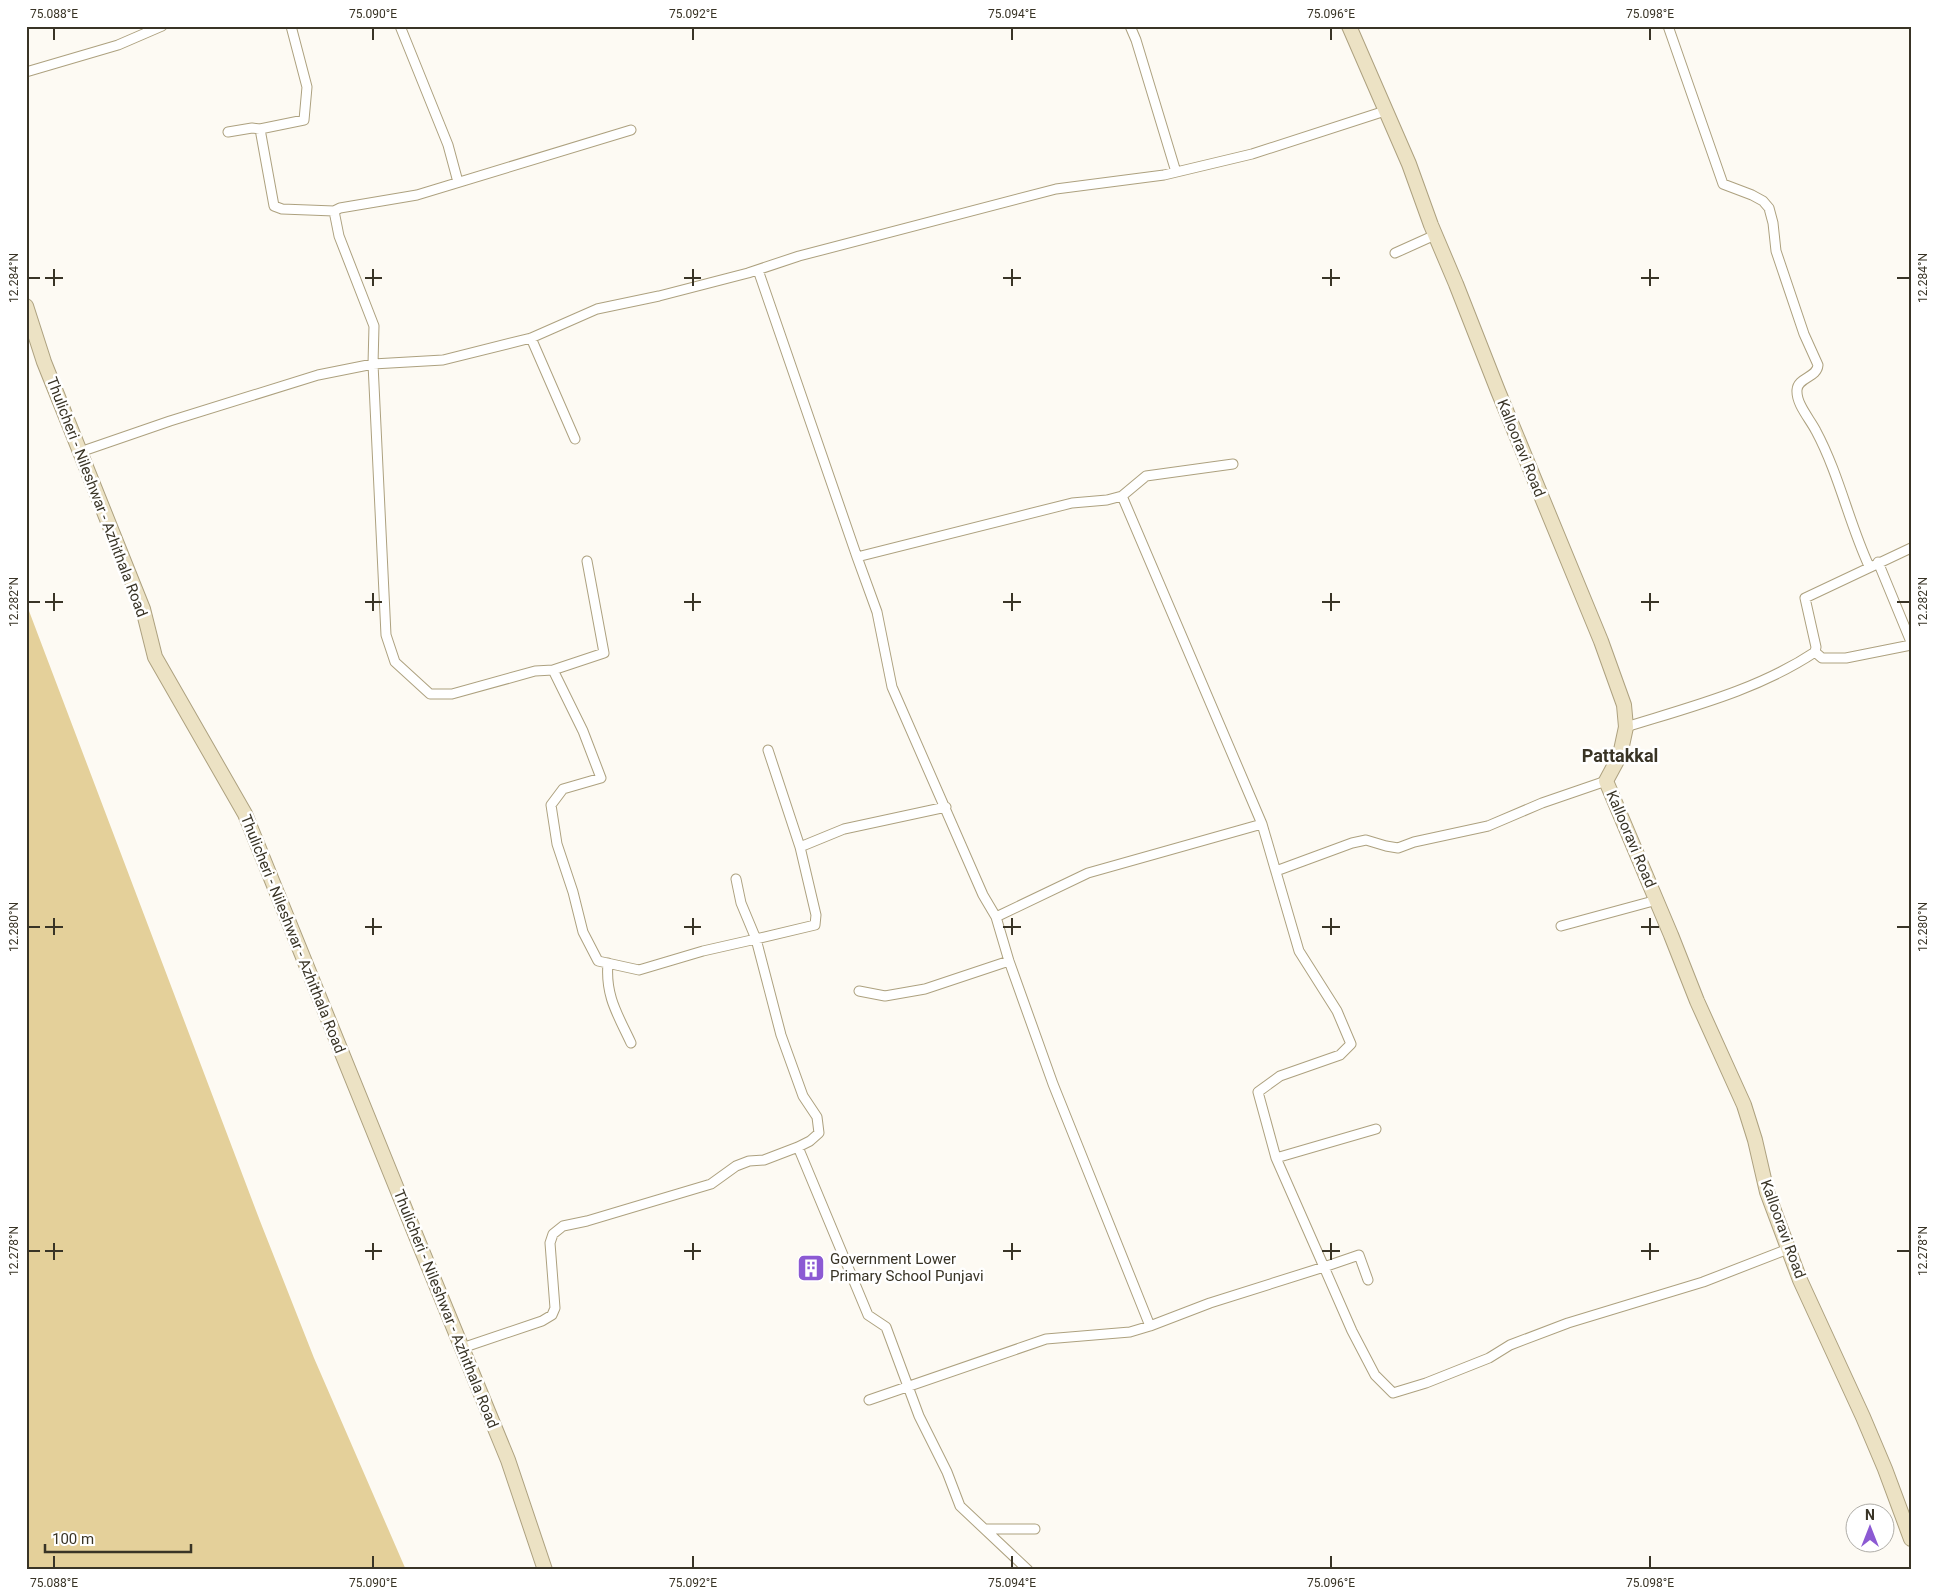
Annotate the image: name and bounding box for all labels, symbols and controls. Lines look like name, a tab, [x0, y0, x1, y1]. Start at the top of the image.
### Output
text: 75.088°E	[30, 7, 78, 21]
text: 75.090°E	[349, 7, 397, 21]
text: 75.092°E	[669, 7, 717, 21]
text: 75.094°E	[988, 7, 1036, 21]
text: 75.096°E	[1307, 7, 1355, 21]
text: 75.098°E	[1626, 7, 1674, 21]
text: 12.284°N	[7, 253, 21, 303]
text: 12.284°N	[1916, 253, 1930, 303]
street label: Thulicheri - Nileshwar - Azhithala Road	[43, 374, 151, 620]
street label: Kallooravi Road	[1493, 396, 1549, 500]
text: 12.282°N	[7, 577, 21, 627]
text: 12.282°N	[1916, 577, 1930, 627]
district label: Pattakkal	[1582, 745, 1658, 766]
street label: Kallooravi Road	[1602, 788, 1660, 890]
street label: Thulicheri - Nileshwar - Azhithala Road	[237, 812, 349, 1056]
text: 12.280°N	[7, 902, 21, 952]
text: 12.280°N	[1916, 902, 1930, 952]
street label: Kallooravi Road	[1757, 1177, 1809, 1281]
street label: Thulicheri - Nileshwar - Azhithala Road	[390, 1187, 502, 1431]
text: 12.278°N	[7, 1226, 21, 1276]
text: 12.278°N	[1916, 1226, 1930, 1276]
place label: Government Lower Primary School Punjavi	[830, 1250, 984, 1285]
building icon: Government Lower Primary School Punjavi	[796, 1253, 826, 1283]
north arrow	[1844, 1504, 1894, 1554]
text: N	[1865, 1507, 1875, 1523]
scale bar	[45, 1521, 191, 1553]
text: 100 m	[52, 1530, 94, 1548]
text: 75.088°E	[30, 1576, 78, 1590]
text: 75.090°E	[349, 1576, 397, 1590]
text: 75.092°E	[669, 1576, 717, 1590]
text: 75.094°E	[988, 1576, 1036, 1590]
text: 75.096°E	[1307, 1576, 1355, 1590]
text: 75.098°E	[1626, 1576, 1674, 1590]

